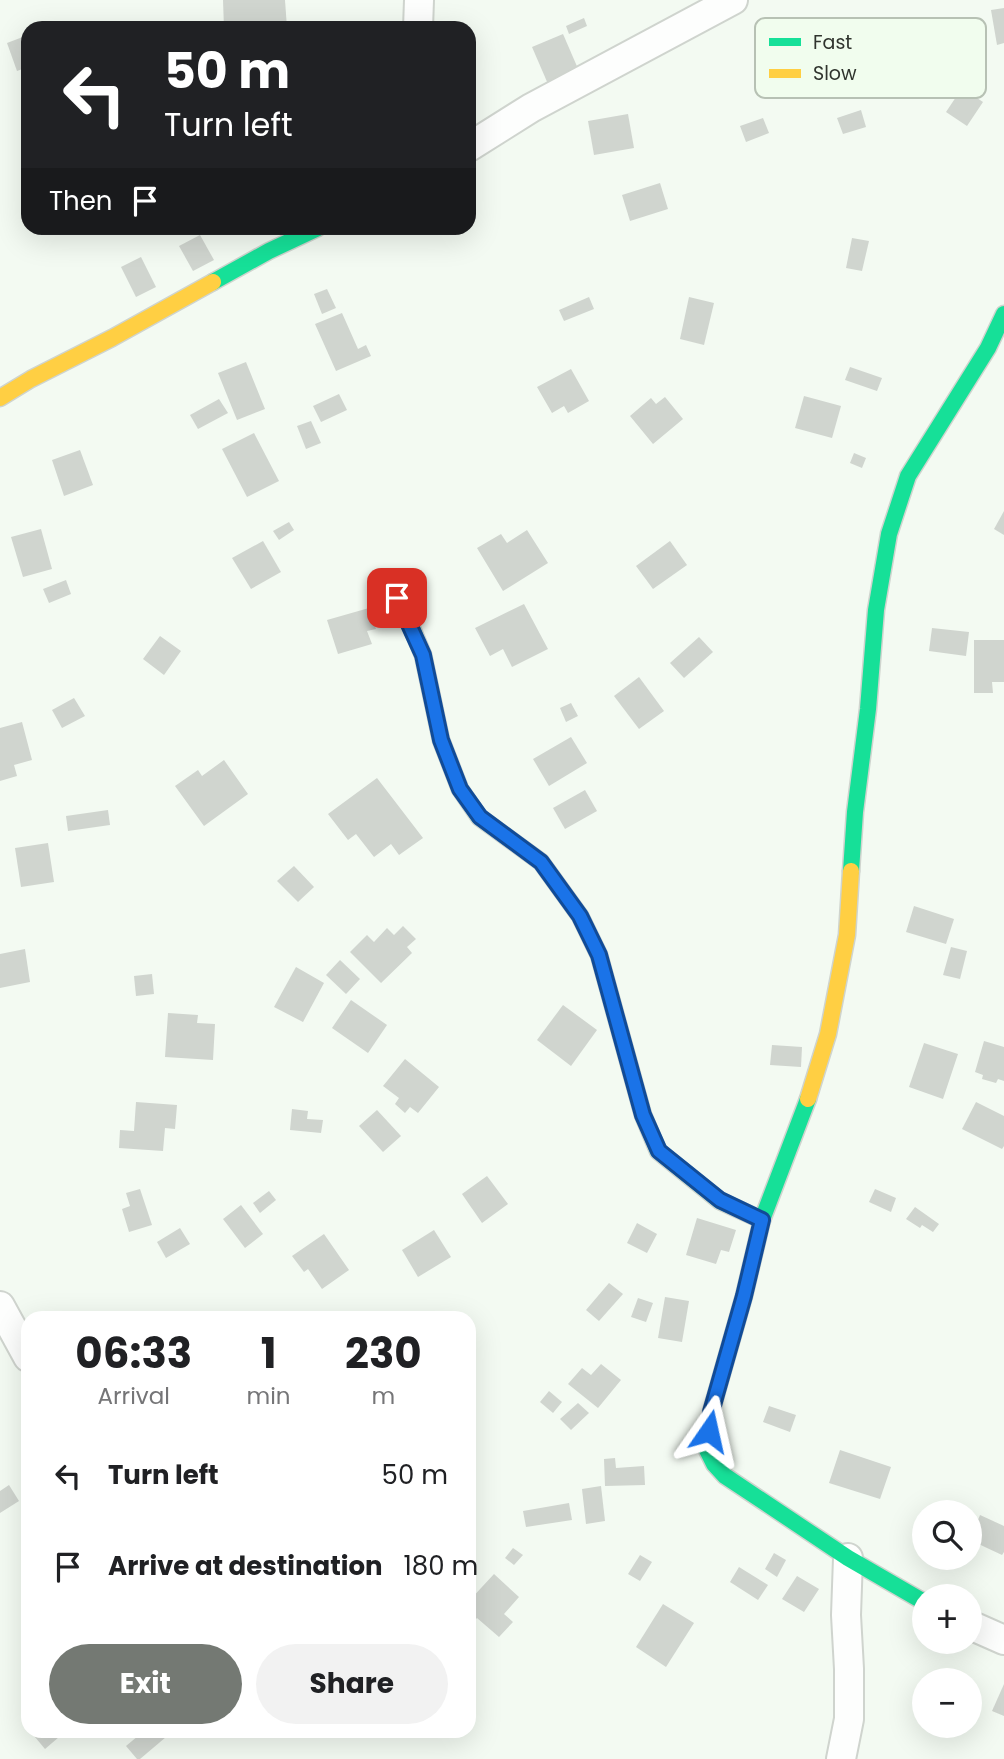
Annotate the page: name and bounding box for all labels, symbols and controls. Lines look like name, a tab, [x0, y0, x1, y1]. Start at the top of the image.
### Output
legend	[755, 18, 986, 98]
text: Fast	[813, 29, 852, 56]
text: 50 m	[164, 37, 290, 105]
icon: left	[49, 49, 140, 140]
text: Slow	[813, 60, 857, 87]
text: Turn left	[164, 102, 293, 147]
icon: arrive	[126, 182, 164, 220]
text: Then	[49, 183, 112, 219]
pin	[367, 568, 427, 628]
icon: arrive	[378, 579, 416, 617]
text: 06:33	[75, 1324, 192, 1383]
text: 1	[261, 1324, 276, 1383]
text: 230	[345, 1324, 422, 1383]
text: Arrival	[98, 1380, 170, 1412]
text: min	[247, 1380, 291, 1412]
text: m	[371, 1380, 395, 1412]
position arrow	[672, 1394, 746, 1468]
icon: left	[49, 1457, 87, 1495]
text: Turn left	[108, 1457, 219, 1493]
text: 50 m	[382, 1457, 448, 1493]
map controls	[912, 1500, 982, 1738]
button: search	[912, 1500, 982, 1570]
icon: arrive	[49, 1548, 87, 1586]
text: Arrive at destination	[108, 1548, 383, 1584]
text: 180 m	[404, 1548, 478, 1584]
button: +	[912, 1584, 982, 1654]
button: Exit	[49, 1644, 242, 1724]
button: Share	[256, 1644, 448, 1724]
button: −	[912, 1668, 982, 1738]

